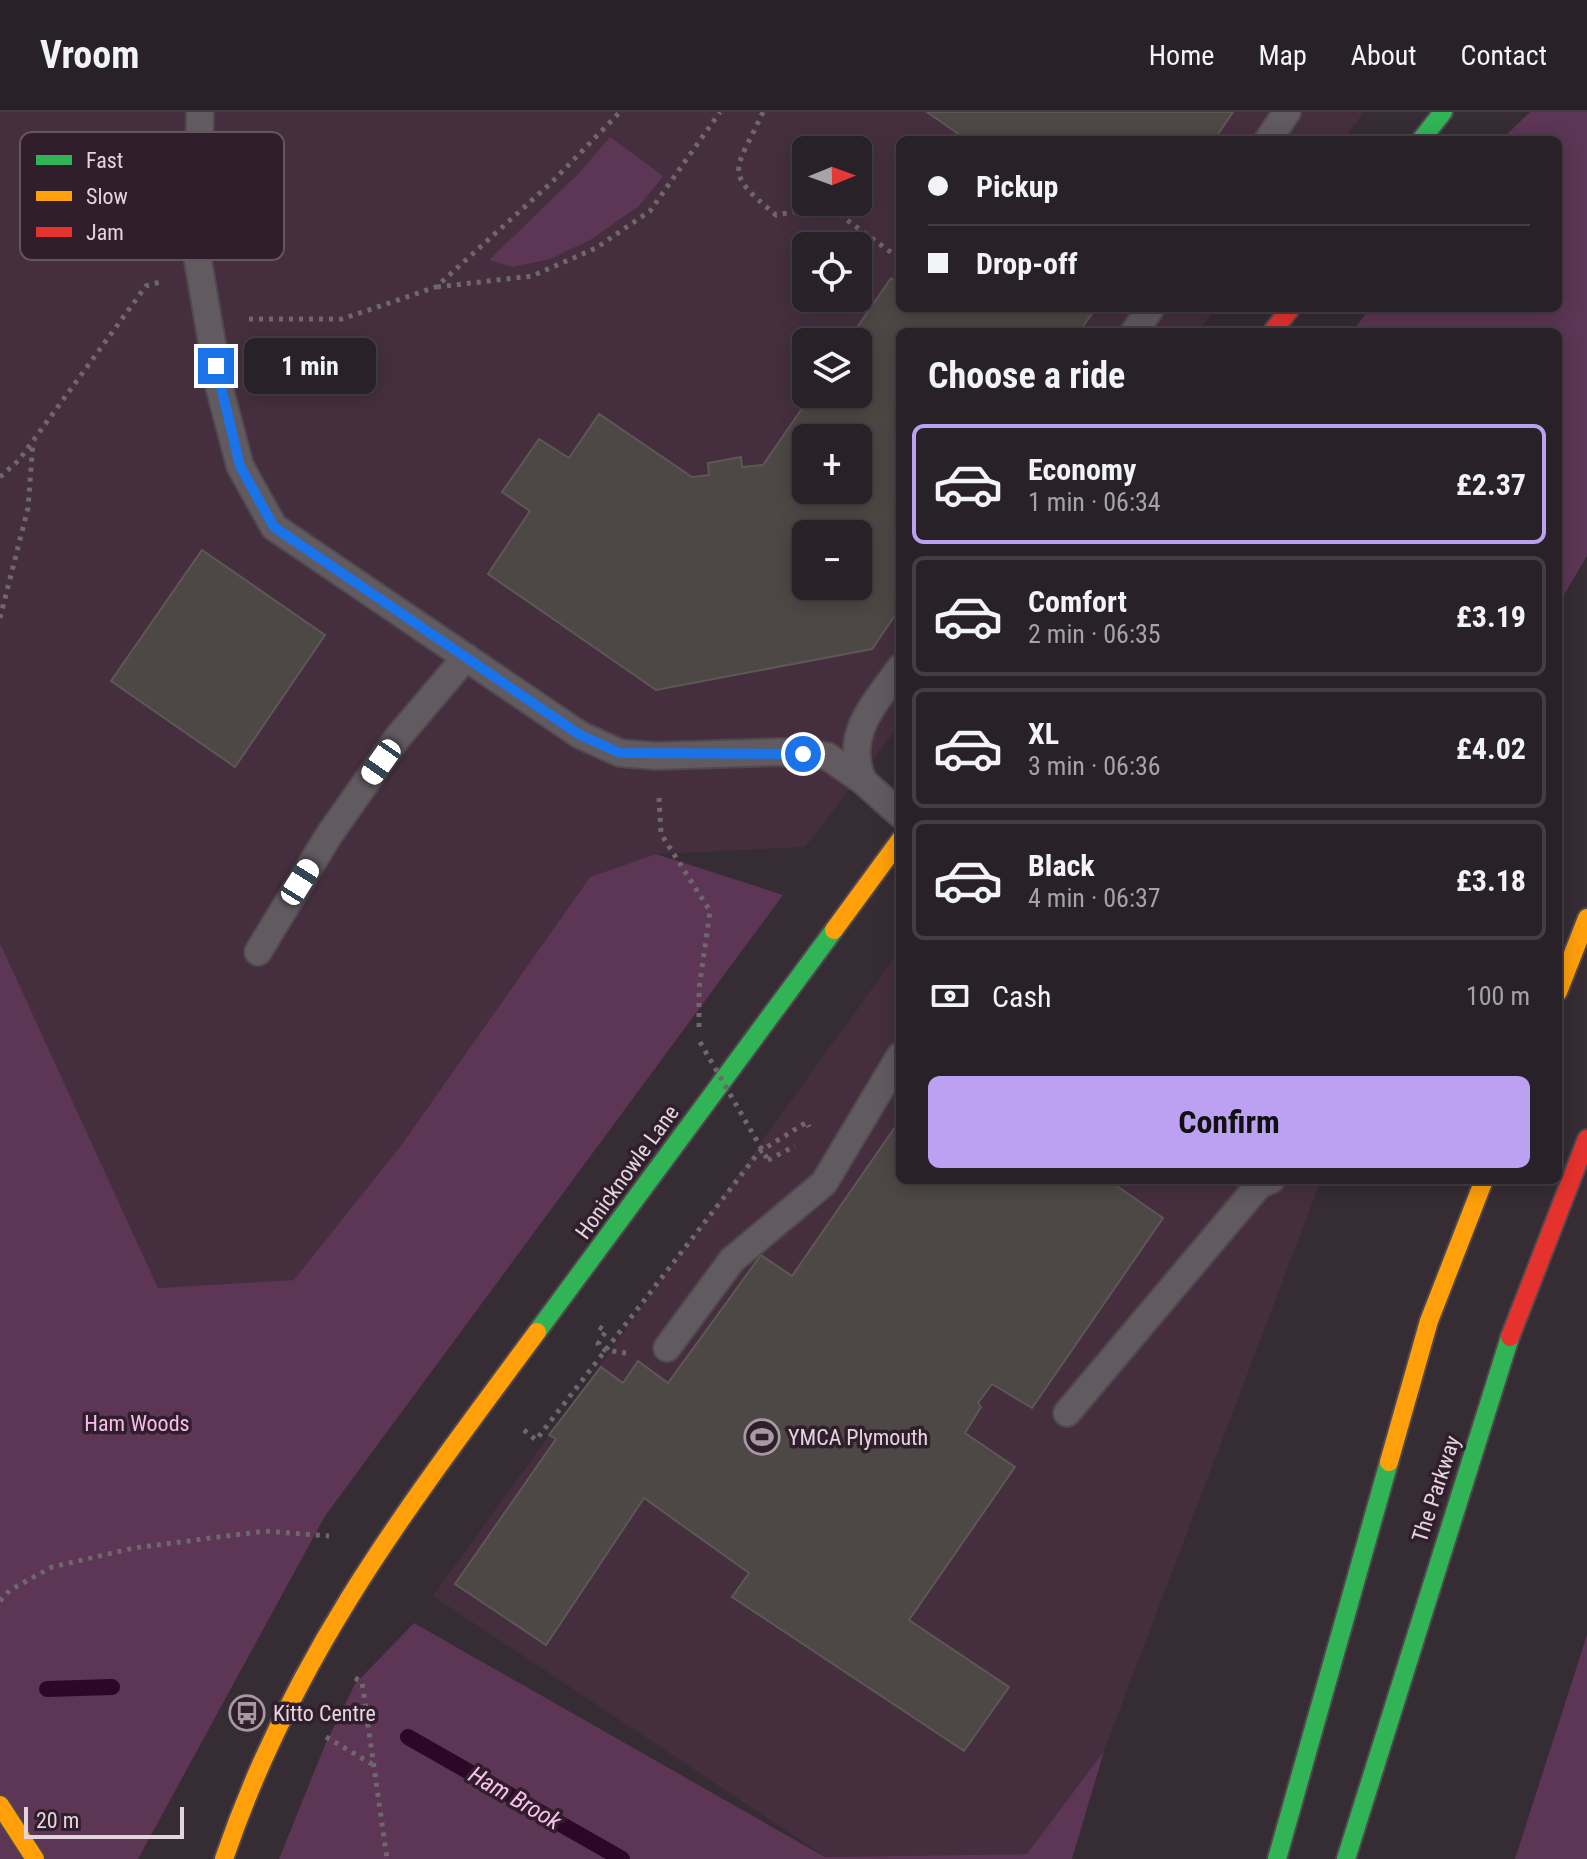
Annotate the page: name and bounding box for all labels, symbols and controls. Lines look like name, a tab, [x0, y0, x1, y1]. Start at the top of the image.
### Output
text: Vroom	[40, 33, 139, 77]
text: Home	[1149, 39, 1214, 72]
text: Map	[1258, 39, 1307, 72]
text: About	[1351, 39, 1417, 72]
text: Contact	[1461, 39, 1547, 72]
legend	[20, 132, 284, 260]
north arrow	[792, 136, 872, 216]
map controls	[792, 136, 872, 600]
text: Fast	[86, 148, 123, 173]
text: Pickup	[976, 169, 1058, 204]
text: Slow	[86, 184, 128, 209]
text: Jam	[86, 220, 124, 245]
button: locate	[792, 232, 872, 312]
text: Drop-off	[976, 246, 1078, 281]
button: layers	[792, 328, 872, 408]
callout: 1 min	[244, 338, 376, 394]
route end	[198, 348, 234, 384]
text: 1 min	[281, 351, 339, 381]
text: Choose a ride	[928, 355, 1125, 397]
button: +	[792, 424, 872, 504]
icon: car	[932, 448, 1004, 520]
text: Economy	[1028, 452, 1136, 487]
text: £2.37	[1456, 467, 1526, 502]
text: 1 min · 06:34	[1028, 487, 1161, 517]
button: −	[792, 520, 872, 600]
icon: car	[932, 580, 1004, 652]
text: Comfort	[1028, 584, 1127, 619]
text: £3.19	[1456, 599, 1526, 634]
text: 2 min · 06:35	[1028, 619, 1161, 649]
icon: car	[932, 712, 1004, 784]
text: XL	[1028, 716, 1059, 751]
text: £4.02	[1456, 731, 1526, 766]
car	[357, 735, 405, 789]
route start	[785, 736, 821, 772]
text: 3 min · 06:36	[1028, 751, 1161, 781]
icon: car	[932, 844, 1004, 916]
text: Black	[1028, 848, 1095, 883]
car	[277, 855, 323, 909]
text: £3.18	[1456, 863, 1526, 898]
text: 4 min · 06:37	[1028, 883, 1161, 913]
icon: cash	[928, 974, 972, 1018]
text: Cash	[992, 979, 1052, 1014]
text: 100 m	[1466, 981, 1530, 1011]
button: Confirm	[928, 1076, 1530, 1168]
street label: Honicknowle Lane	[570, 1100, 684, 1244]
park label: Ham Woods	[84, 1411, 190, 1436]
sports icon: YMCA Plymouth	[743, 1418, 781, 1456]
place label: YMCA Plymouth	[788, 1425, 928, 1450]
street label: The Parkway	[1407, 1433, 1465, 1545]
bus stop icon: Kitto Centre	[228, 1694, 266, 1732]
place label: Kitto Centre	[273, 1701, 376, 1726]
water label: Ham Brook	[464, 1760, 567, 1836]
scale bar	[24, 1803, 184, 1839]
text: 20 m	[36, 1808, 79, 1833]

